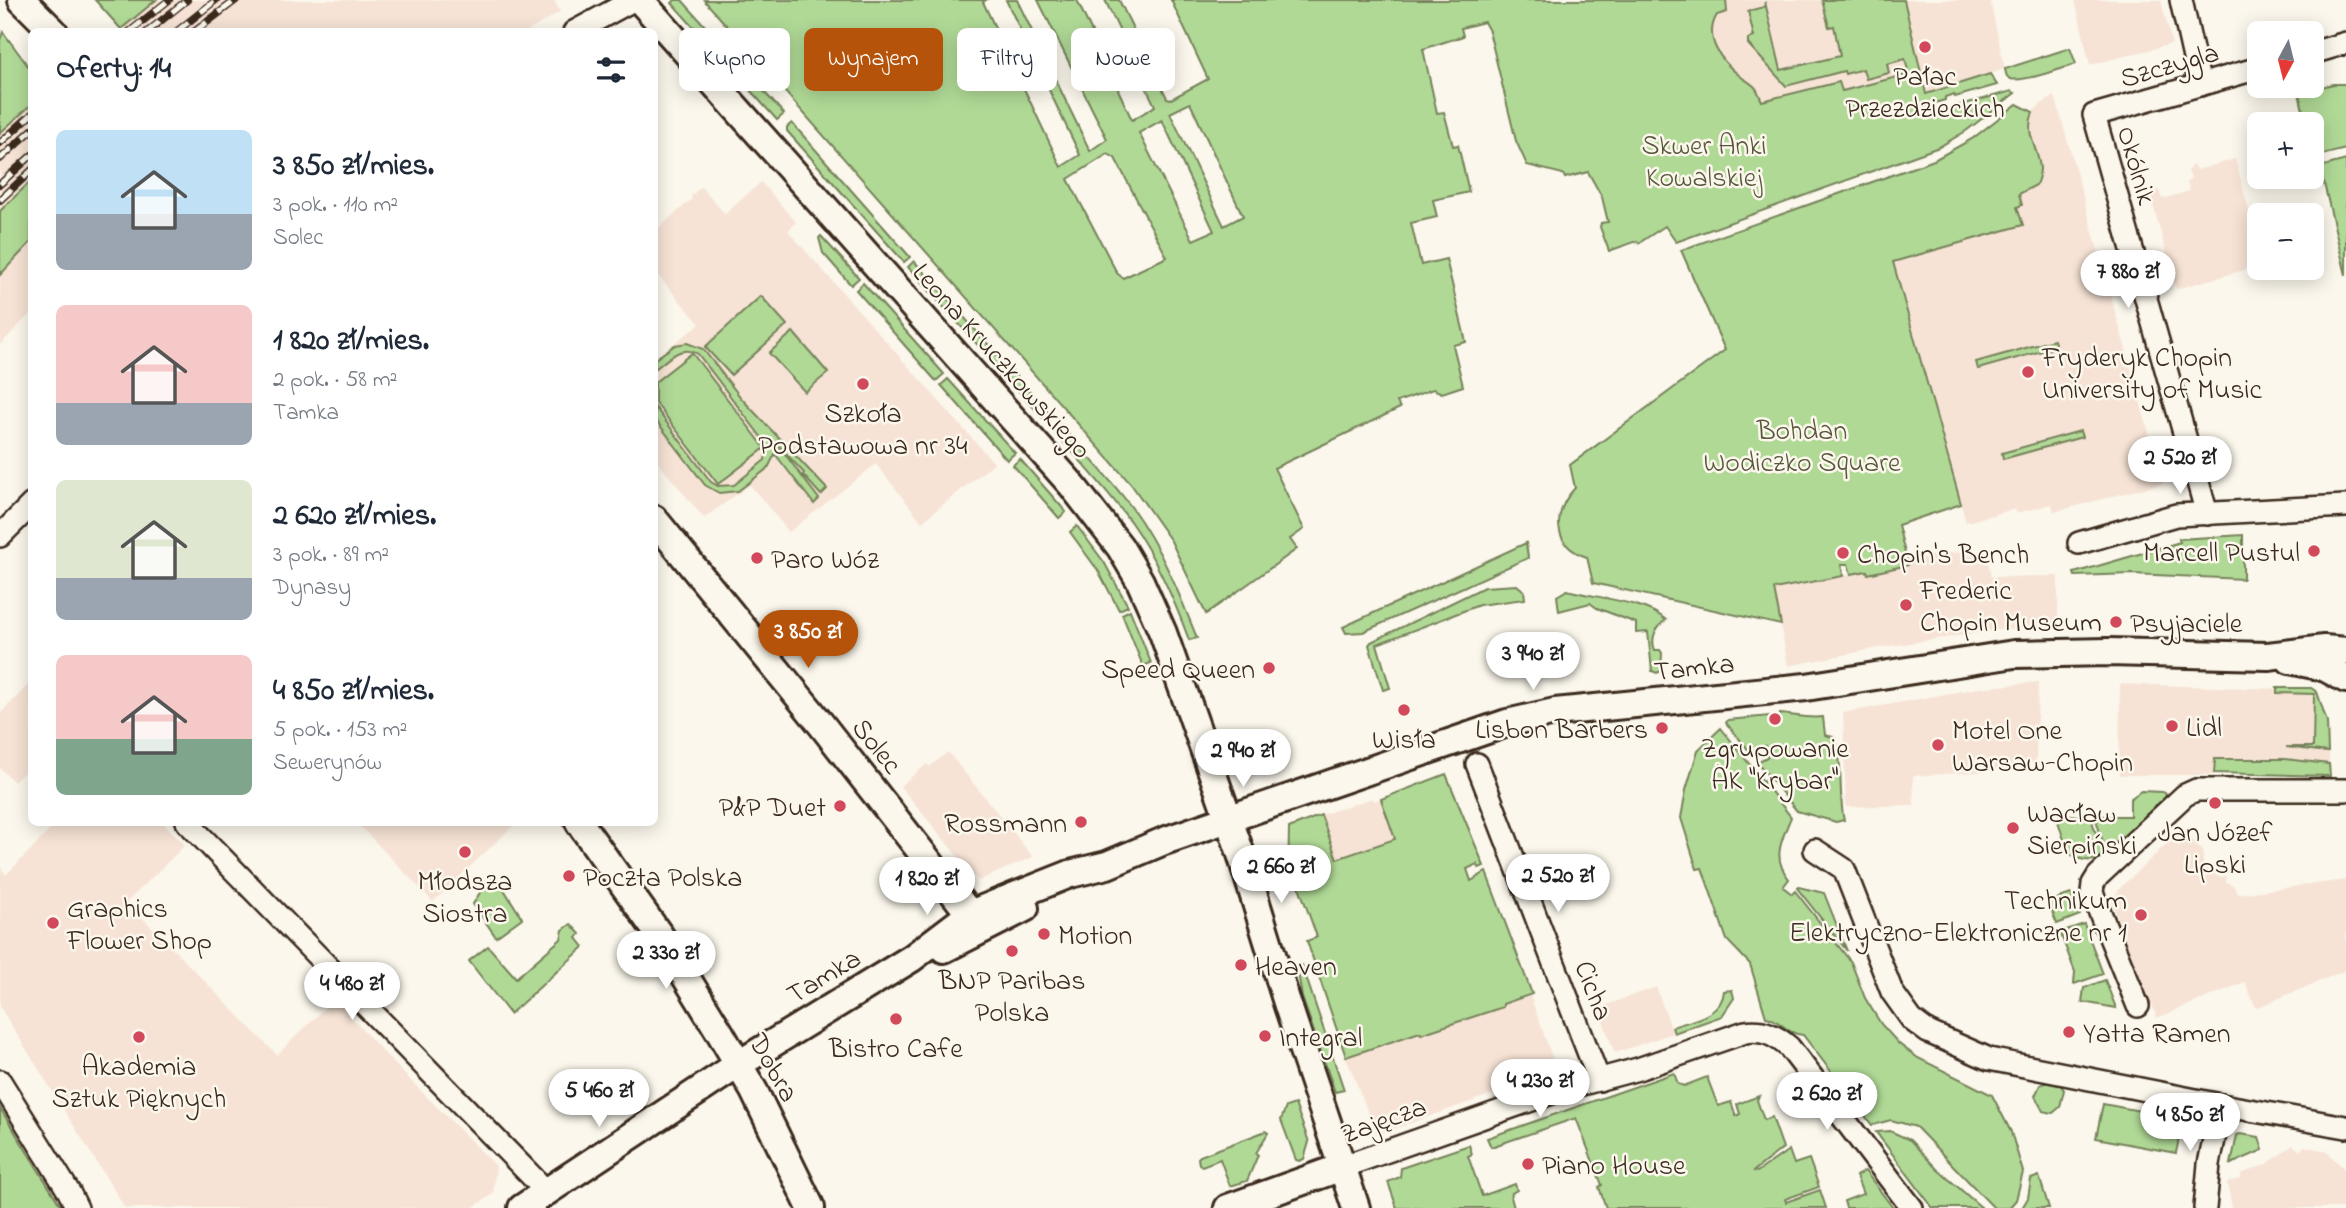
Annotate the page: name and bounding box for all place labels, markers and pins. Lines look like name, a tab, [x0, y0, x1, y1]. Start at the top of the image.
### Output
marker: Pałac Przezdzieckich	[1917, 39, 1933, 55]
place label: Pałac Przezdzieckich	[1845, 58, 2005, 131]
pin: 7 880 zł	[2056, 250, 2200, 310]
place label: Fryderyk Chopin University of Music	[2041, 339, 2262, 412]
marker: Fryderyk Chopin University of Music	[2020, 364, 2036, 380]
marker: Szkoła Podstawowa nr 34	[855, 376, 871, 392]
place label: Szkoła Podstawowa nr 34	[758, 395, 968, 468]
pin: 2 520 zł	[2108, 436, 2252, 496]
place label: Marcell Pustul	[2143, 534, 2300, 575]
place label: Chopin's Bench	[1857, 536, 2029, 577]
place label: Paro Wóz	[771, 541, 879, 582]
marker: Marcell Pustul	[2306, 543, 2322, 559]
marker: Chopin's Bench	[1835, 545, 1851, 561]
marker: Paro Wóz	[749, 550, 765, 566]
place label: Frederic Chopin Museum	[1919, 572, 2102, 645]
marker: Frederic Chopin Museum	[1898, 597, 1914, 613]
place label: Psyjaciele	[2130, 605, 2243, 646]
pin: 3 850 zł	[736, 610, 880, 670]
marker: Psyjaciele	[2108, 614, 2124, 630]
pin: 3 940 zł	[1461, 632, 1605, 692]
place label: Speed Queen	[1101, 651, 1255, 692]
marker: Speed Queen	[1261, 660, 1277, 676]
marker: Wisła	[1396, 702, 1412, 718]
place label: Lidl	[2186, 709, 2222, 750]
place label: Lisbon Barbers	[1475, 711, 1648, 752]
marker: Zgrupowanie AK "Krybar"	[1767, 711, 1783, 727]
place label: Motel One Warsaw-Chopin	[1952, 712, 2133, 785]
marker: Lidl	[2164, 718, 2180, 734]
marker: Lisbon Barbers	[1654, 720, 1670, 736]
place label: Wisła	[1372, 721, 1436, 762]
pin: 2 940 zł	[1171, 730, 1315, 789]
place label: Zgrupowanie AK "Krybar"	[1701, 730, 1849, 803]
marker: Motel One Warsaw-Chopin	[1930, 737, 1946, 753]
place label: P&P Duet	[719, 789, 826, 830]
place label: Wacław Sierpiński	[2027, 795, 2137, 868]
marker: Jan Józef Lipski	[2207, 795, 2223, 811]
marker: P&P Duet	[832, 798, 848, 814]
place label: Rossmann	[944, 805, 1067, 846]
marker: Rossmann	[1073, 814, 1089, 830]
place label: Jan Józef Lipski	[2157, 814, 2273, 887]
marker: Wacław Sierpiński	[2005, 820, 2021, 836]
marker: Młodsza Siostra	[457, 844, 473, 860]
pin: 2 660 zł	[1209, 846, 1353, 905]
pin: 2 520 zł	[1486, 855, 1630, 914]
pin: 1 820 zł	[855, 858, 999, 917]
place label: Poczta Polska	[583, 859, 742, 900]
place label: Młodsza Siostra	[418, 863, 512, 936]
marker: Poczta Polska	[561, 868, 577, 884]
place label: Technikum Elektryczno-Elektroniczne nr 1	[1789, 882, 2127, 955]
place label: Graphics Flower Shop	[66, 890, 212, 963]
marker: Technikum Elektryczno-Elektroniczne nr 1	[2133, 907, 2149, 923]
marker: Graphics Flower Shop	[45, 915, 61, 931]
place label: Motion	[1058, 917, 1132, 958]
marker: Motion	[1036, 926, 1052, 942]
pin: 2 330 zł	[594, 932, 738, 991]
marker: BNP Paribas Polska	[1004, 943, 1020, 959]
place label: Heaven	[1255, 948, 1337, 989]
marker: Heaven	[1233, 957, 1249, 973]
pin: 4 480 zł	[280, 962, 424, 1022]
place label: BNP Paribas Polska	[938, 962, 1085, 1035]
marker: Bistro Cafe	[888, 1011, 904, 1027]
place label: Yatta Ramen	[2083, 1015, 2231, 1056]
place label: Integral	[1279, 1019, 1362, 1060]
marker: Yatta Ramen	[2061, 1024, 2077, 1040]
marker: Integral	[1257, 1028, 1273, 1044]
marker: Akademia Sztuk Pięknych	[131, 1029, 147, 1045]
place label: Bistro Cafe	[828, 1030, 963, 1071]
place label: Akademia Sztuk Pięknych	[52, 1048, 226, 1121]
pin: 4 230 zł	[1468, 1060, 1612, 1119]
pin: 5 460 zł	[527, 1070, 671, 1129]
pin: 2 620 zł	[1755, 1072, 1899, 1132]
pin: 4 850 zł	[2118, 1094, 2262, 1153]
place label: Piano House	[1542, 1147, 1686, 1188]
marker: Piano House	[1520, 1156, 1536, 1172]

